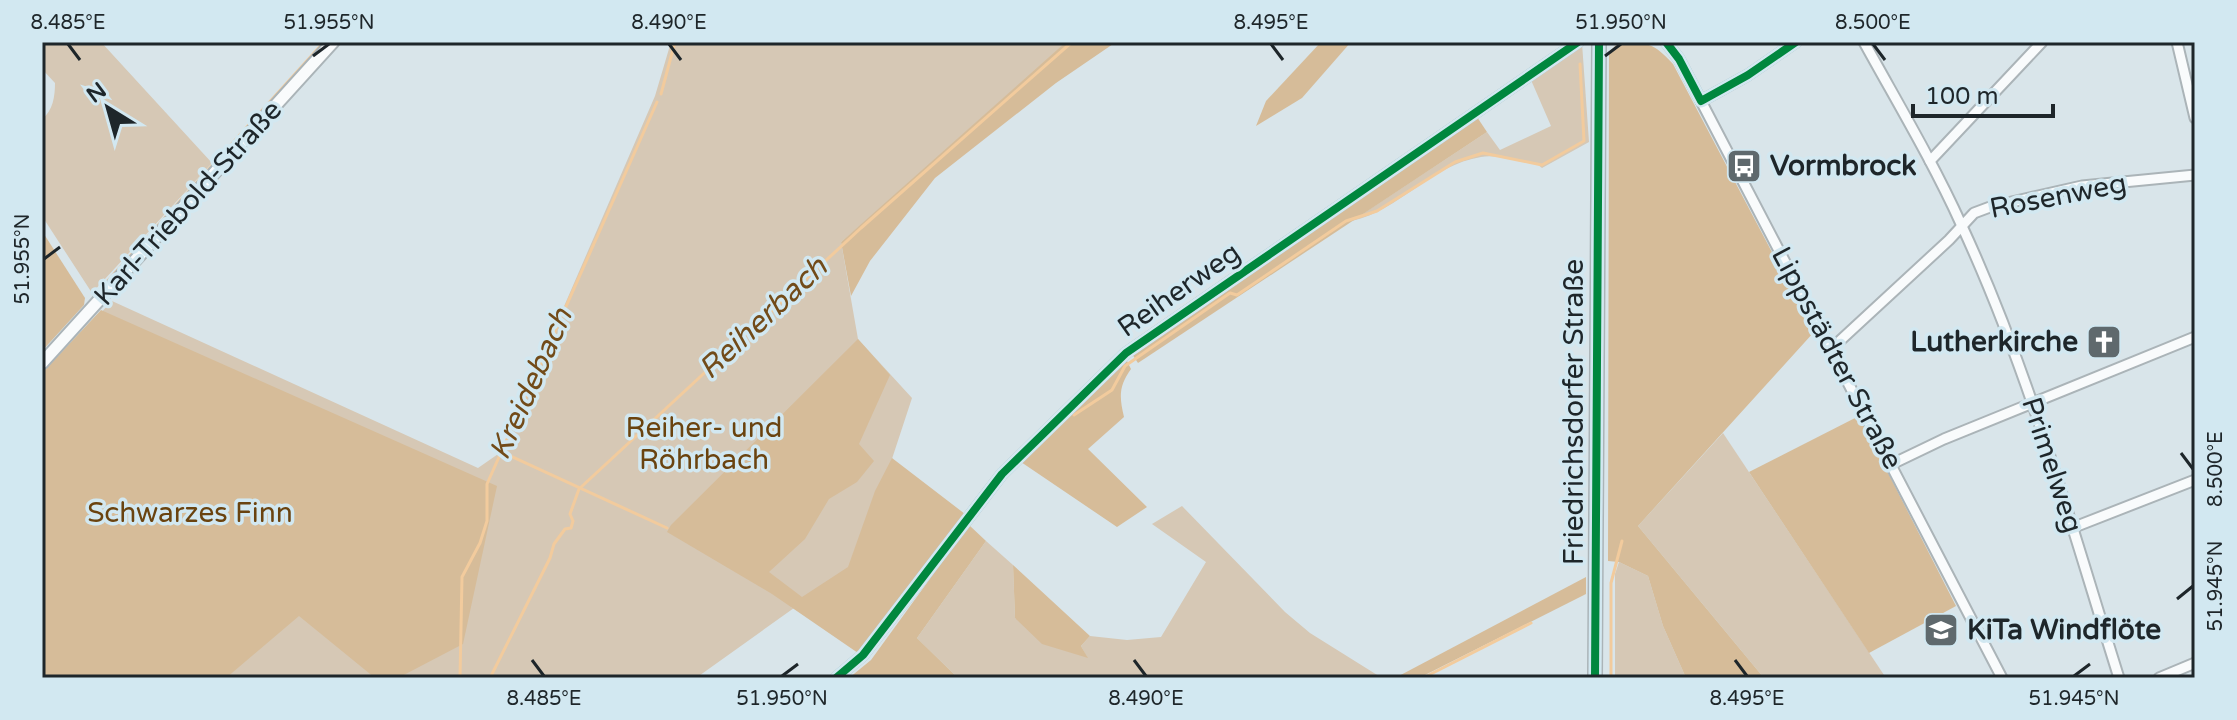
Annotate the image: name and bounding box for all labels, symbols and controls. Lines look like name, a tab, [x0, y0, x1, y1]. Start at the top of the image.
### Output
text: 8.485°E	[31, 11, 105, 35]
text: 51.955°N	[283, 11, 375, 35]
text: 8.490°E	[631, 11, 707, 35]
text: 8.495°E	[1234, 11, 1308, 35]
text: 51.950°N	[1575, 11, 1667, 35]
text: 8.500°E	[1835, 11, 1911, 35]
north arrow	[68, 68, 148, 148]
scale bar	[1913, 68, 2053, 118]
text: N	[82, 77, 111, 109]
text: 100 m	[1925, 82, 1999, 111]
street label: Karl-Triebold-Straße	[87, 93, 289, 313]
bus stop icon: Vormbrock	[1725, 147, 1763, 185]
place label: Vormbrock	[1770, 149, 1917, 183]
street label: Rosenweg	[1987, 166, 2129, 226]
text: 51.955°N	[11, 213, 35, 305]
street label: Reiherweg	[1111, 235, 1247, 345]
street label: Lippstädter Straße	[1764, 241, 1910, 475]
water label: Reiherbach	[691, 249, 836, 387]
street label: Friedrichsdorfer Straße	[1557, 259, 1591, 565]
water label: Kreidebach	[481, 302, 581, 465]
church icon: Lutherkirche	[2085, 323, 2123, 361]
place label: Lutherkirche	[1910, 325, 2078, 359]
street label: Primelweg	[2014, 393, 2090, 537]
park label: Reiher- und Röhrbach	[626, 411, 782, 477]
text: 8.500°E	[2204, 431, 2228, 507]
park label: Schwarzes Finn	[87, 496, 293, 530]
text: 51.945°N	[2204, 540, 2228, 632]
school or university icon: KiTa Windflöte	[1922, 611, 1960, 649]
place label: KiTa Windflöte	[1967, 613, 2161, 647]
text: 8.485°E	[507, 687, 581, 711]
text: 51.950°N	[736, 687, 828, 711]
text: 8.490°E	[1108, 687, 1184, 711]
text: 8.495°E	[1710, 687, 1784, 711]
text: 51.945°N	[2028, 687, 2120, 711]

